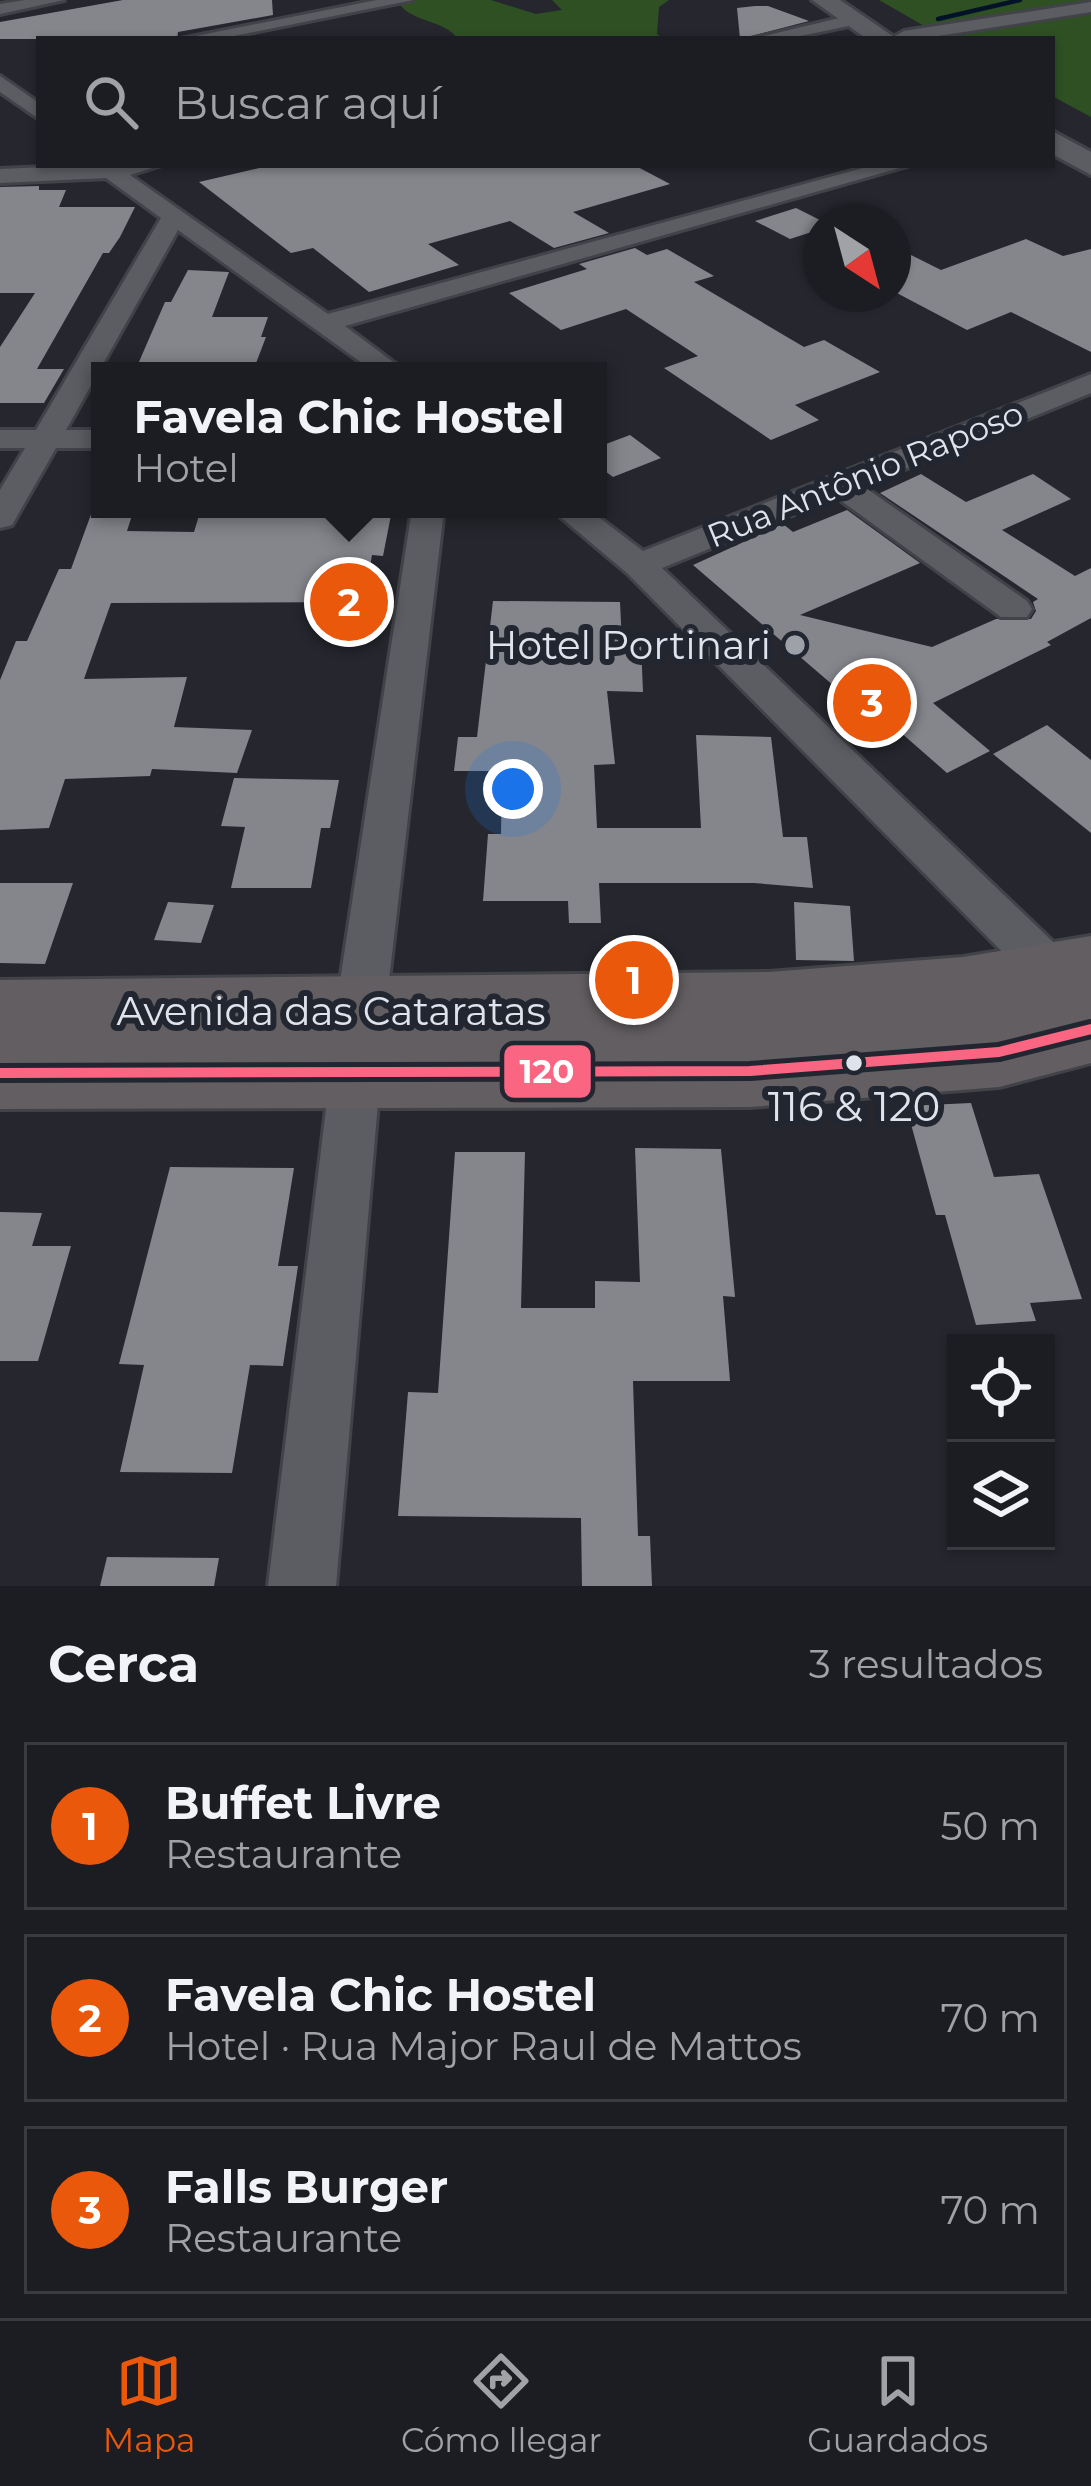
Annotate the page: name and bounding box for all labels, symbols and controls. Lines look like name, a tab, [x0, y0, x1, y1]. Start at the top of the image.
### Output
search box	[36, 36, 1055, 168]
icon: search	[78, 69, 144, 135]
text: Buscar aquí	[174, 75, 441, 130]
north arrow	[803, 204, 911, 312]
popup	[91, 362, 607, 518]
text: Favela Chic Hostel	[133, 389, 565, 444]
street label: Rua Antônio Raposo	[701, 392, 1029, 556]
text: Hotel	[133, 444, 239, 492]
pin: 2	[310, 557, 388, 647]
place label: Hotel Portinari	[486, 621, 771, 669]
marker: Hotel Portinari	[782, 632, 808, 658]
pin: 3	[833, 658, 911, 748]
your location	[483, 759, 543, 819]
pin: 1	[595, 935, 673, 1025]
street label: Avenida das Cataratas	[117, 987, 545, 1035]
line badge: 120	[502, 1043, 593, 1100]
text: 120	[520, 1051, 574, 1091]
marker: 116 & 120	[843, 1052, 865, 1074]
place label: 116 & 120	[768, 1080, 940, 1132]
map controls	[947, 1334, 1055, 1550]
button: locate	[947, 1334, 1055, 1442]
button: layers	[947, 1442, 1055, 1550]
text: Cerca	[48, 1633, 199, 1695]
text: 3 resultados	[809, 1640, 1043, 1688]
text: Buffet Livre	[165, 1775, 441, 1830]
text: 1	[82, 1802, 98, 1850]
text: 50 m	[941, 1802, 1040, 1850]
text: Restaurante	[165, 1830, 402, 1878]
text: Favela Chic Hostel	[165, 1967, 596, 2022]
text: 2	[78, 1994, 102, 2042]
text: 70 m	[940, 1994, 1040, 2042]
text: Hotel · Rua Major Raul de Mattos	[165, 2022, 802, 2070]
text: Falls Burger	[165, 2159, 448, 2214]
text: 3	[78, 2186, 102, 2234]
text: 70 m	[940, 2186, 1040, 2234]
text: Restaurante	[165, 2214, 402, 2262]
tab: Mapa	[103, 2348, 195, 2460]
tab: Cómo llegar	[401, 2348, 602, 2460]
tab: Guardados	[807, 2348, 988, 2460]

